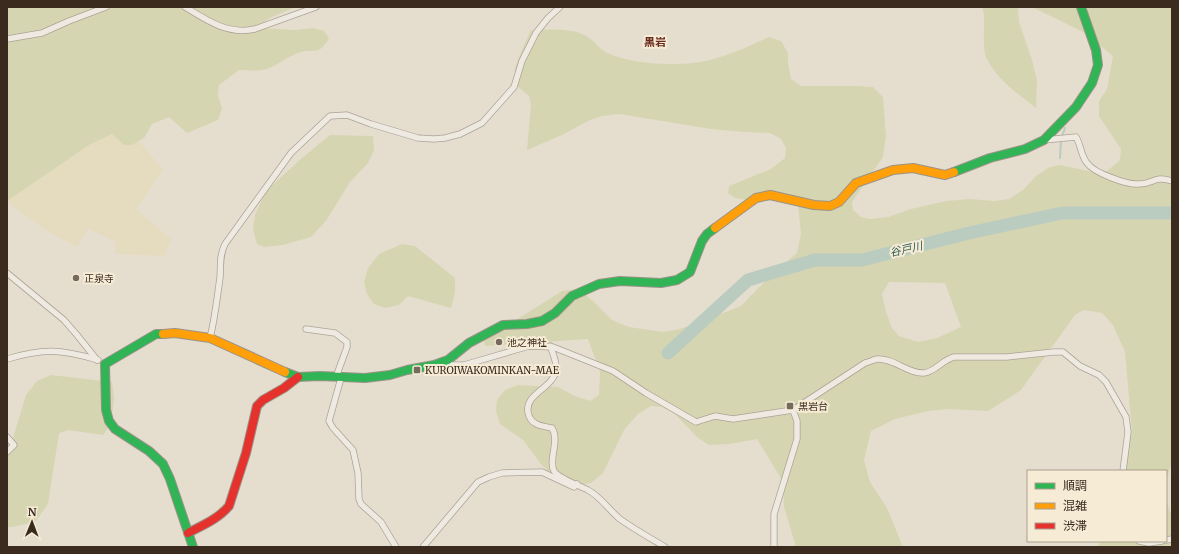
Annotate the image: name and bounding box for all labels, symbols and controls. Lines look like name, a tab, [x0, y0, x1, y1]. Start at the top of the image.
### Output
district label: 黒岩	[644, 35, 666, 49]
water label: 谷戸川	[888, 238, 925, 260]
place label: 正泉寺	[84, 272, 114, 285]
marker: 正泉寺	[71, 273, 81, 283]
place label: 池之神社	[507, 336, 547, 349]
marker: 池之神社	[494, 337, 504, 347]
place label: KUROIWAKOMINKAN-MAE	[425, 364, 560, 377]
marker: KUROIWAKOMINKAN-MAE	[412, 365, 422, 375]
place label: 黒岩台	[798, 400, 828, 413]
marker: 黒岩台	[785, 401, 795, 411]
legend	[1027, 470, 1167, 542]
text: 順調	[1063, 478, 1087, 493]
text: 混雑	[1063, 498, 1087, 513]
north arrow	[12, 502, 52, 542]
text: N	[28, 505, 37, 519]
text: 渋滞	[1063, 518, 1087, 533]

